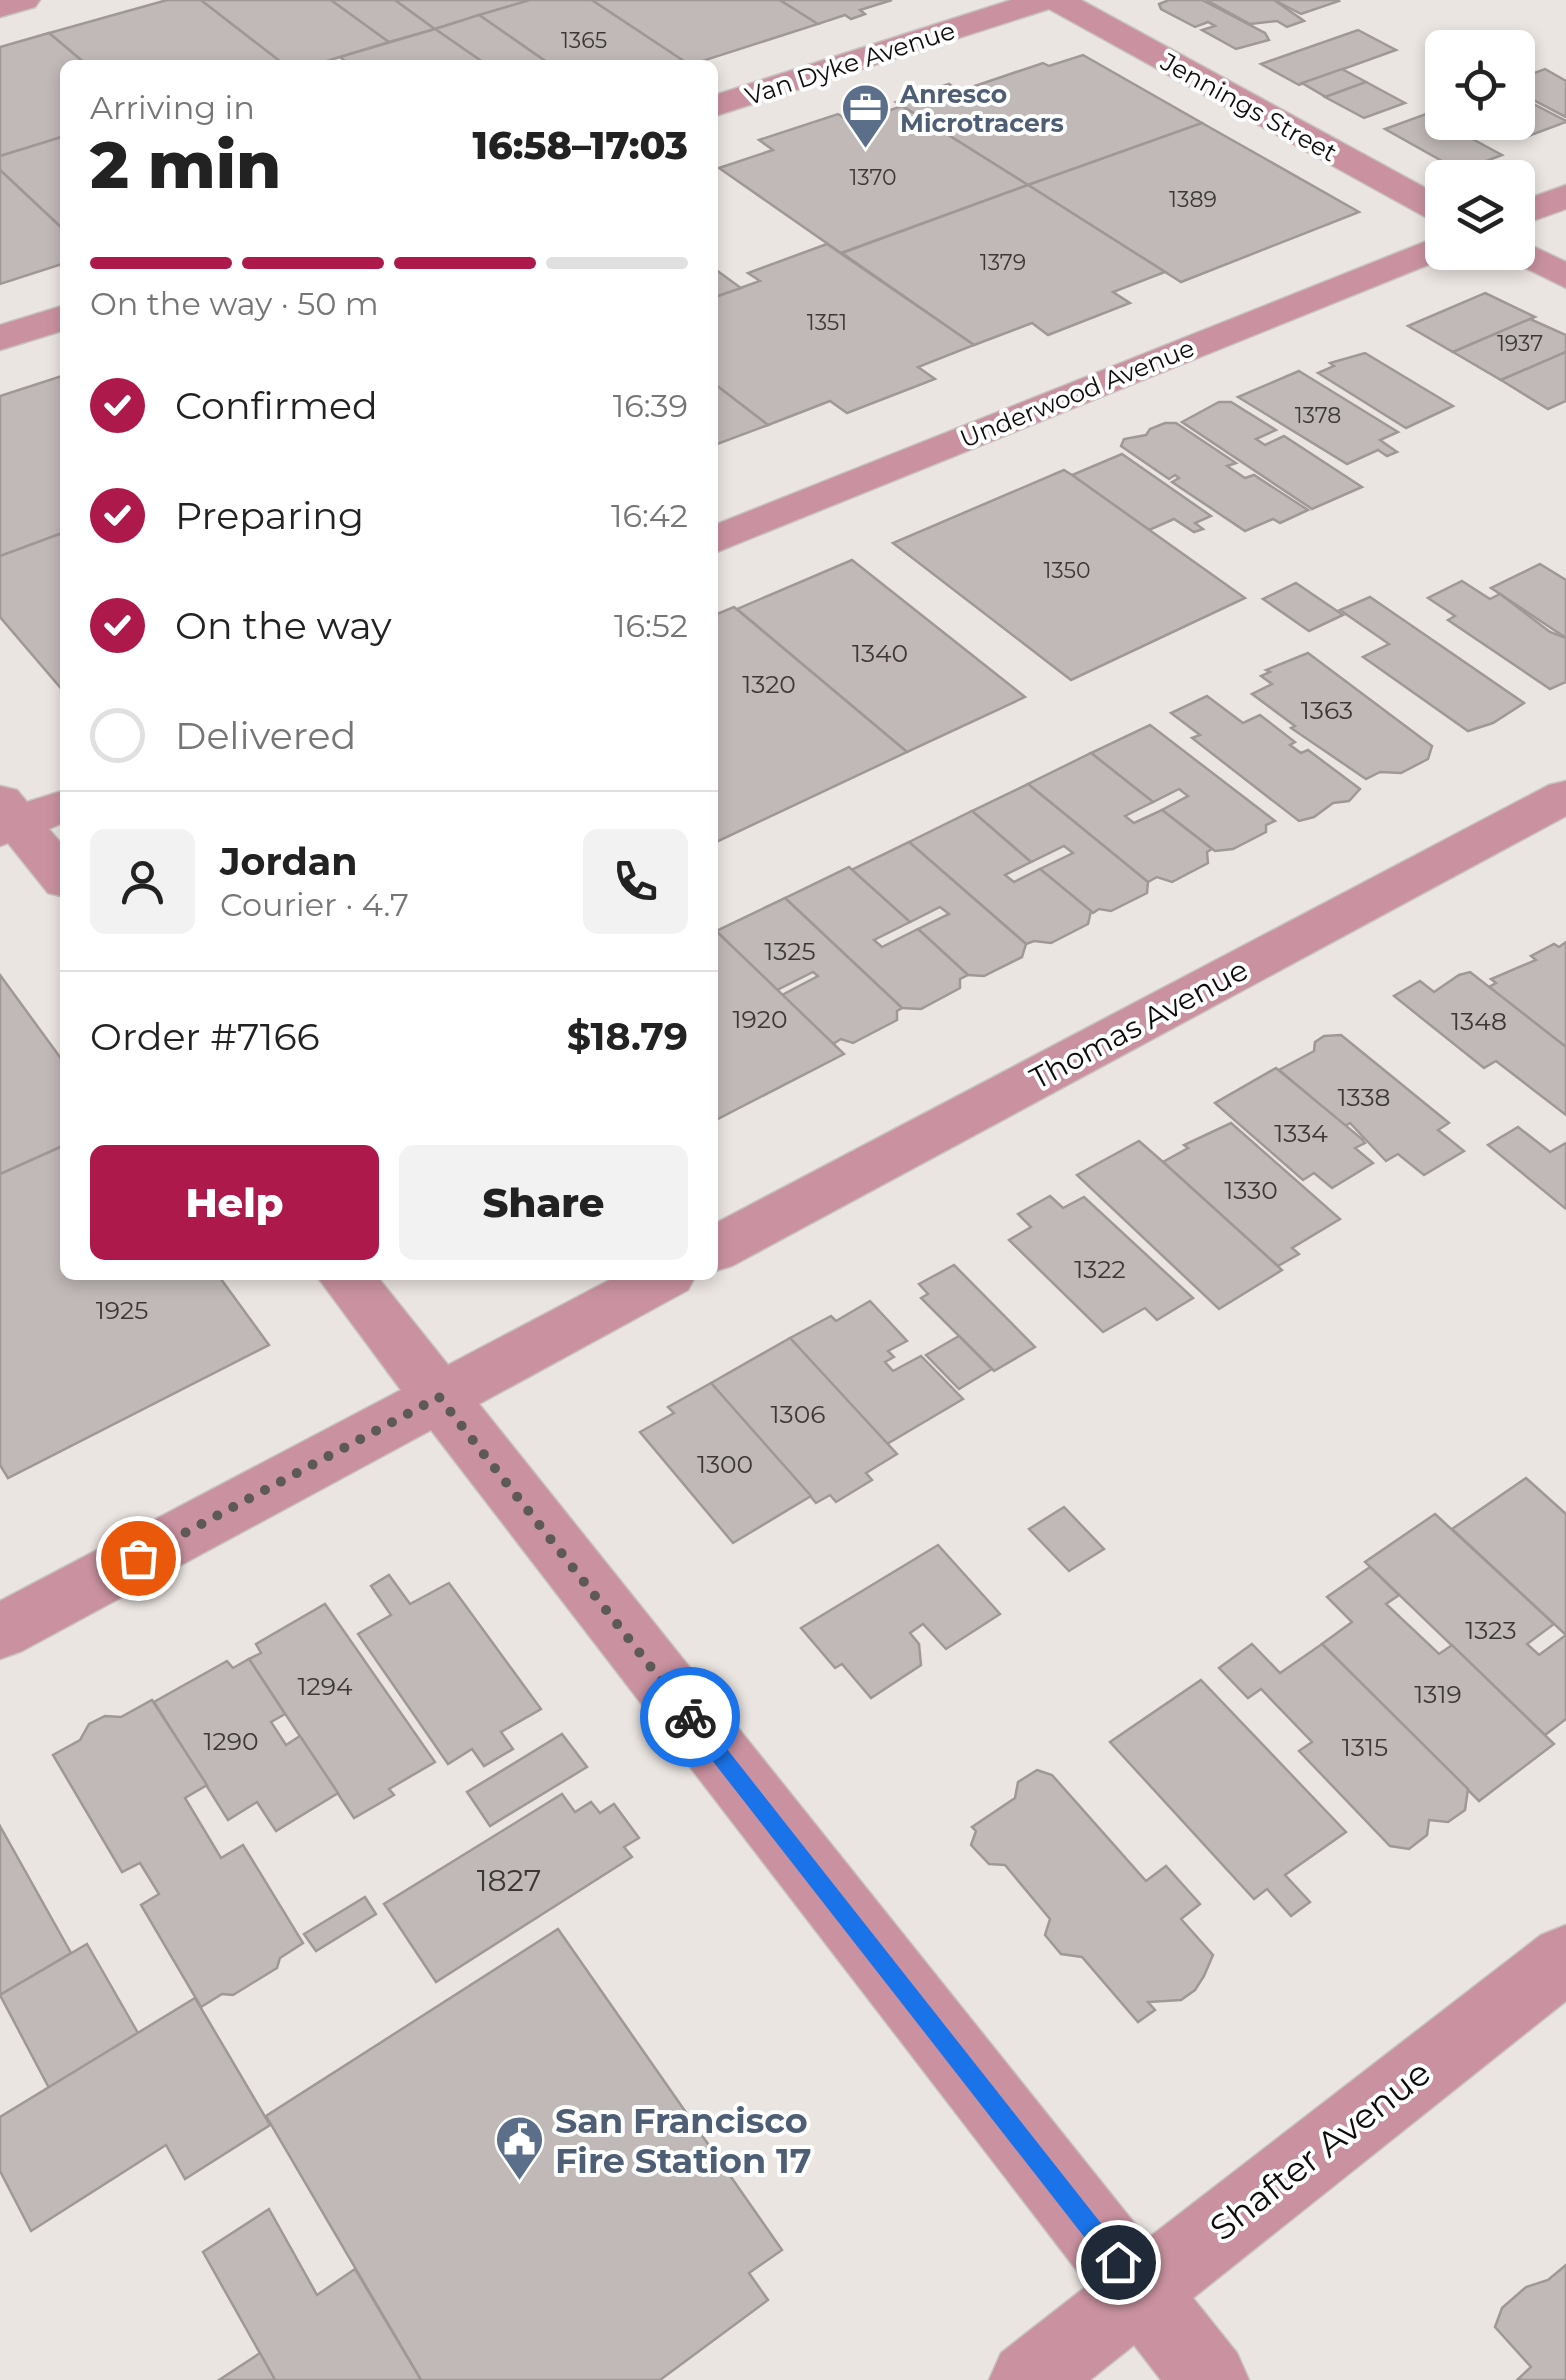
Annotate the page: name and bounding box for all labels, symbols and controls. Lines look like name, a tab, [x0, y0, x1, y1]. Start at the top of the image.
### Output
street label: Van Dyke Avenue	[741, 15, 959, 111]
house number: 1365	[561, 27, 607, 54]
map controls	[1425, 30, 1535, 270]
button: locate	[1425, 30, 1535, 140]
street label: Jennings Street	[1155, 46, 1342, 168]
place label: Anresco Microtracers	[899, 79, 1064, 138]
office icon: Anresco Microtracers	[839, 82, 891, 150]
text: Arriving in	[90, 88, 255, 127]
text: 16:58–17:03	[473, 122, 688, 169]
text: 2 min	[90, 125, 281, 204]
button: layers	[1425, 160, 1535, 270]
house number: 1370	[849, 164, 897, 191]
house number: 1389	[1169, 186, 1217, 213]
house number: 1379	[980, 249, 1026, 276]
text: On the way · 50 m	[90, 284, 379, 323]
house number: 1351	[807, 309, 847, 336]
house number: 1937	[1497, 330, 1543, 357]
street label: Underwood Avenue	[956, 332, 1198, 454]
icon: check	[90, 378, 145, 433]
text: Confirmed	[175, 382, 378, 429]
text: 16:39	[613, 386, 688, 425]
house number: 1378	[1295, 402, 1341, 429]
icon: check	[90, 488, 145, 543]
text: Preparing	[175, 492, 364, 539]
text: 16:42	[611, 496, 688, 535]
house number: 1350	[1043, 557, 1091, 584]
icon: check	[90, 598, 145, 653]
text: On the way	[175, 602, 392, 649]
text: 16:52	[614, 606, 688, 645]
house number: 1340	[852, 638, 908, 668]
house number: 1320	[742, 669, 796, 699]
house number: 1363	[1301, 695, 1353, 725]
text: Delivered	[175, 712, 356, 759]
button: person	[90, 829, 195, 934]
button: phone	[583, 829, 688, 934]
text: Jordan	[220, 838, 358, 885]
text: Courier · 4.7	[220, 885, 409, 924]
house number: 1325	[764, 936, 816, 966]
street label: Thomas Avenue	[1024, 951, 1254, 1097]
house number: 1920	[733, 1004, 787, 1034]
house number: 1348	[1451, 1006, 1507, 1036]
text: Order #7166	[90, 1013, 320, 1060]
text: $18.79	[567, 1013, 688, 1060]
house number: 1338	[1337, 1082, 1391, 1112]
house number: 1334	[1274, 1118, 1328, 1148]
button: Help	[90, 1145, 379, 1260]
button: Share	[399, 1145, 688, 1260]
house number: 1330	[1224, 1175, 1278, 1205]
house number: 1322	[1074, 1254, 1126, 1284]
house number: 1925	[96, 1295, 148, 1325]
house number: 1306	[771, 1399, 825, 1429]
house number: 1300	[697, 1449, 753, 1479]
pin	[96, 1516, 181, 1601]
icon: bag	[111, 1531, 166, 1586]
house number: 1323	[1465, 1615, 1517, 1645]
courier	[640, 1667, 740, 1767]
house number: 1294	[298, 1671, 353, 1701]
house number: 1319	[1414, 1679, 1462, 1709]
icon: bike	[663, 1690, 718, 1745]
house number: 1290	[203, 1726, 259, 1756]
house number: 1315	[1342, 1732, 1388, 1762]
house number: 1827	[477, 1862, 541, 1899]
street label: Shafter Avenue	[1201, 2051, 1439, 2249]
place label: San Francisco Fire Station 17	[555, 2099, 811, 2182]
public building icon: San Francisco Fire Station 17	[494, 2114, 546, 2182]
pin	[1076, 2220, 1161, 2305]
icon: home	[1091, 2235, 1146, 2290]

